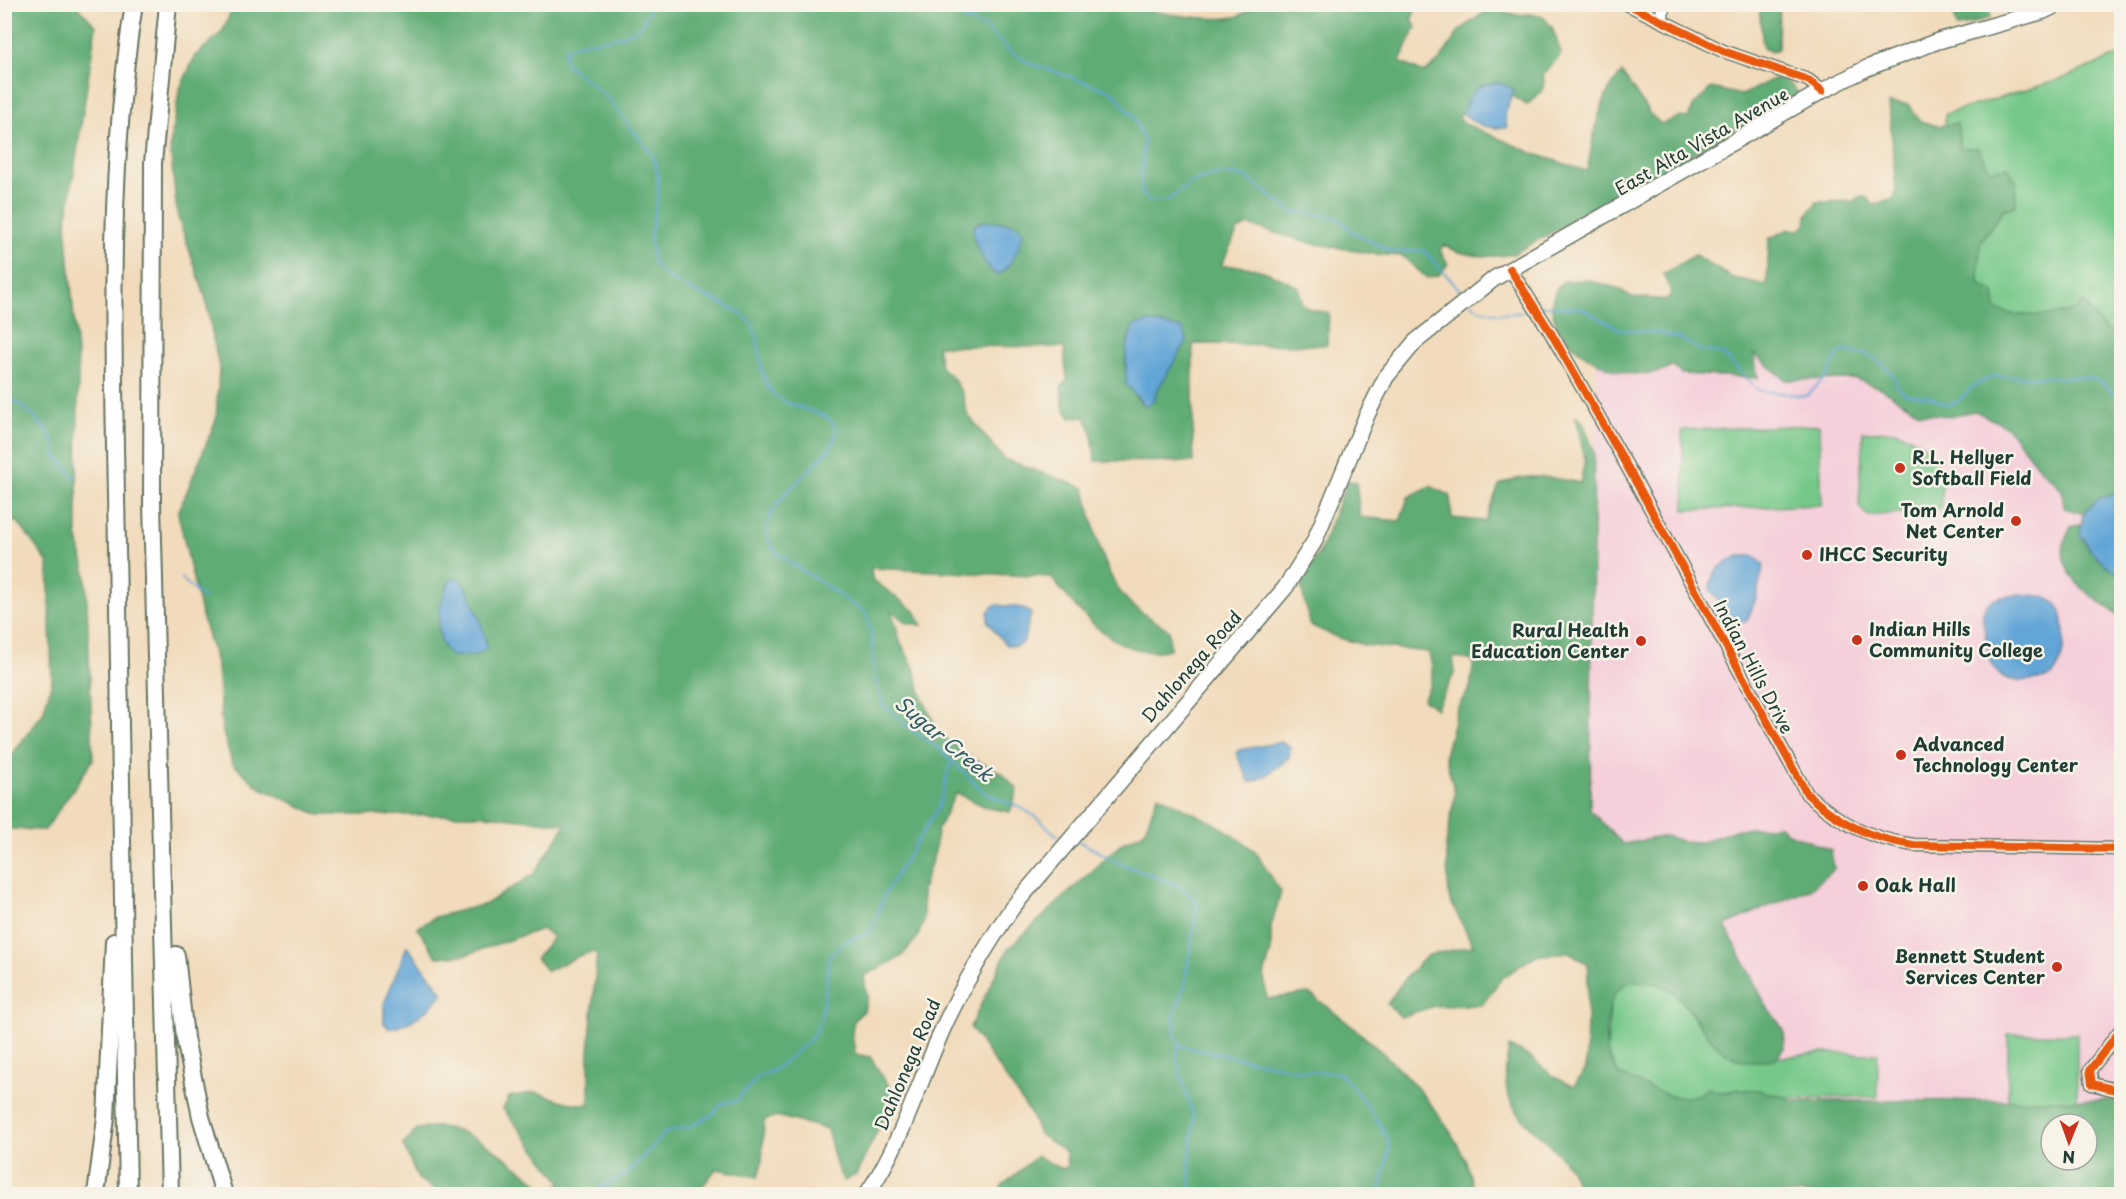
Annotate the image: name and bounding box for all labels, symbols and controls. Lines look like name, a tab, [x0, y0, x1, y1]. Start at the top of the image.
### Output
street label: East Alta Vista Avenue	[1609, 80, 1793, 202]
place label: R.L. Hellyer Softball Field	[1912, 443, 2031, 491]
marker: R.L. Hellyer Softball Field	[1893, 461, 1907, 475]
place label: Tom Arnold Net Center	[1900, 496, 2005, 544]
marker: Tom Arnold Net Center	[2009, 514, 2023, 528]
place label: IHCC Security	[1819, 540, 1948, 567]
marker: IHCC Security	[1800, 548, 1814, 562]
street label: Indian Hills Drive	[1708, 594, 1801, 738]
street label: Dahlonega Road	[1134, 604, 1247, 728]
place label: Indian Hills Community College	[1869, 615, 2043, 663]
place label: Rural Health Education Center	[1471, 616, 1630, 664]
marker: Indian Hills Community College	[1850, 633, 1864, 647]
marker: Rural Health Education Center	[1634, 634, 1648, 648]
water label: Sugar Creek	[889, 688, 1001, 789]
place label: Advanced Technology Center	[1913, 730, 2079, 778]
marker: Advanced Technology Center	[1894, 748, 1908, 762]
place label: Oak Hall	[1875, 871, 1956, 898]
marker: Oak Hall	[1856, 879, 1870, 893]
place label: Bennett Student Services Center	[1895, 942, 2046, 990]
marker: Bennett Student Services Center	[2050, 960, 2064, 974]
street label: Dahlonega Road	[867, 994, 947, 1135]
north arrow	[2039, 1112, 2099, 1172]
text: N	[2062, 1146, 2075, 1170]

